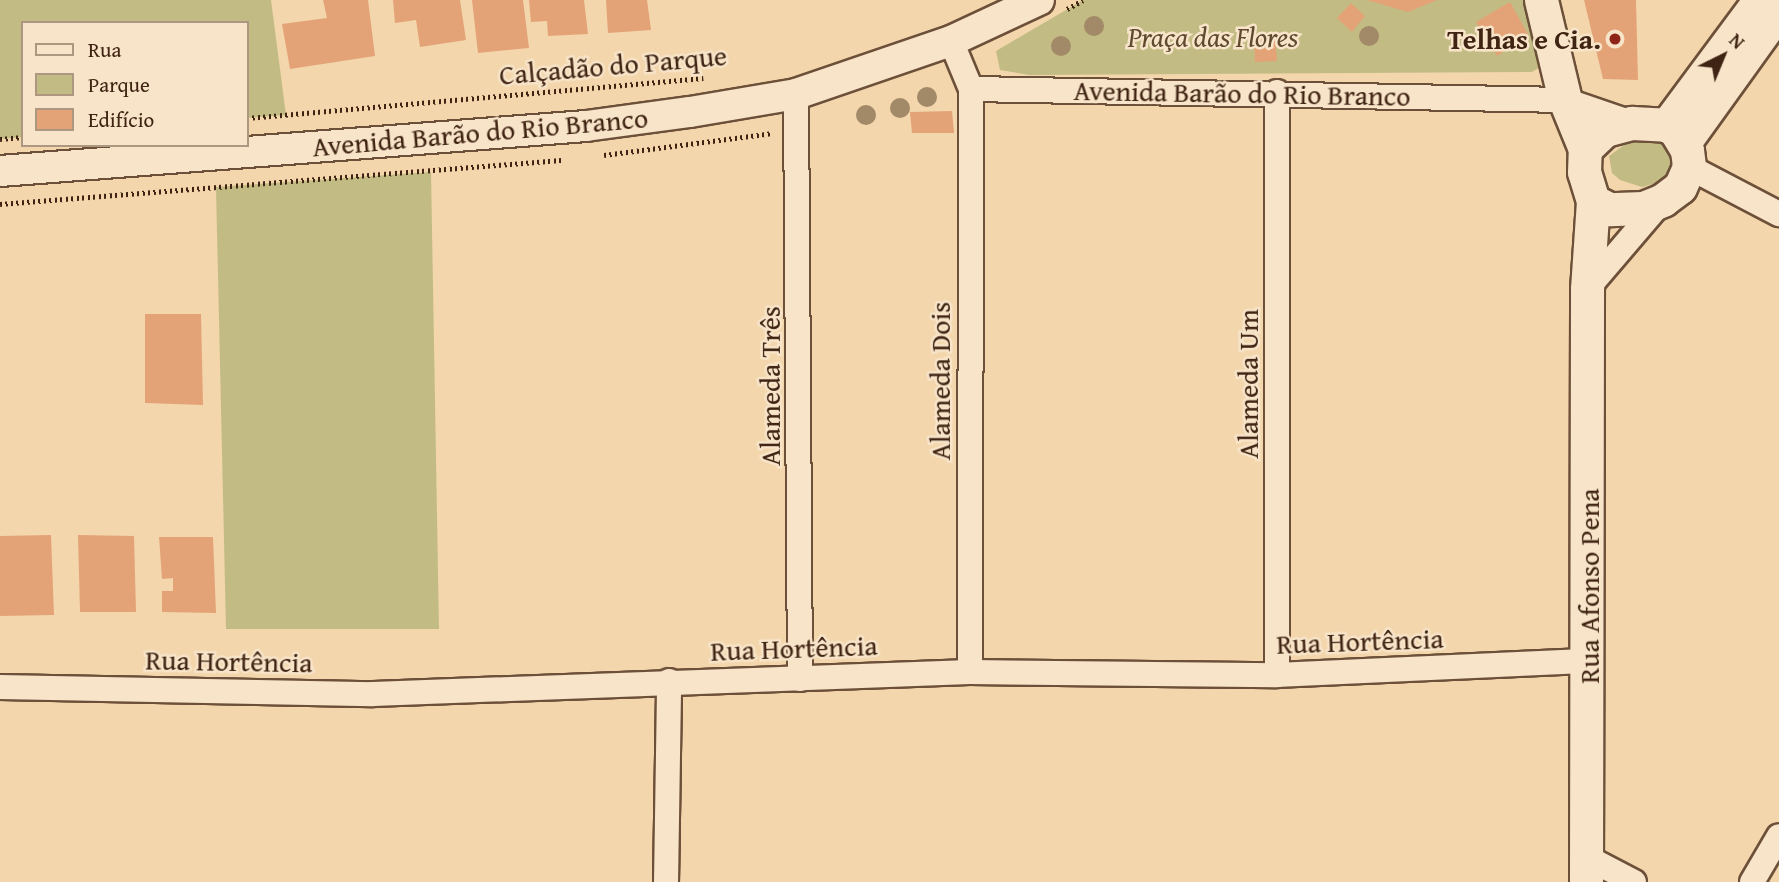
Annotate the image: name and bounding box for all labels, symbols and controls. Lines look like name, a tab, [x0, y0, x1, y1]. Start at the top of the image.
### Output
park label: Praça das Flores	[1128, 20, 1298, 54]
legend	[21, 21, 248, 147]
north arrow	[1688, 21, 1758, 91]
place label: Telhas e Cia.	[1447, 22, 1601, 56]
text: N	[1723, 26, 1752, 55]
marker: Telhas e Cia.	[1607, 31, 1623, 47]
text: Rua	[88, 34, 121, 65]
street label: Calçadão do Parque	[498, 38, 728, 92]
text: Parque	[88, 69, 150, 100]
street label: Avenida Barão do Rio Branco	[1073, 73, 1411, 113]
street label: Avenida Barão do Rio Branco	[311, 101, 649, 163]
text: Edifício	[88, 104, 154, 135]
street label: Alameda Dois	[923, 302, 957, 460]
street label: Alameda Três	[753, 306, 787, 466]
street label: Alameda Um	[1231, 309, 1265, 459]
street label: Rua Afonso Pena	[1572, 488, 1606, 684]
street label: Rua Hortência	[1276, 621, 1444, 661]
street label: Rua Hortência	[710, 628, 878, 668]
street label: Rua Hortência	[145, 643, 313, 679]

